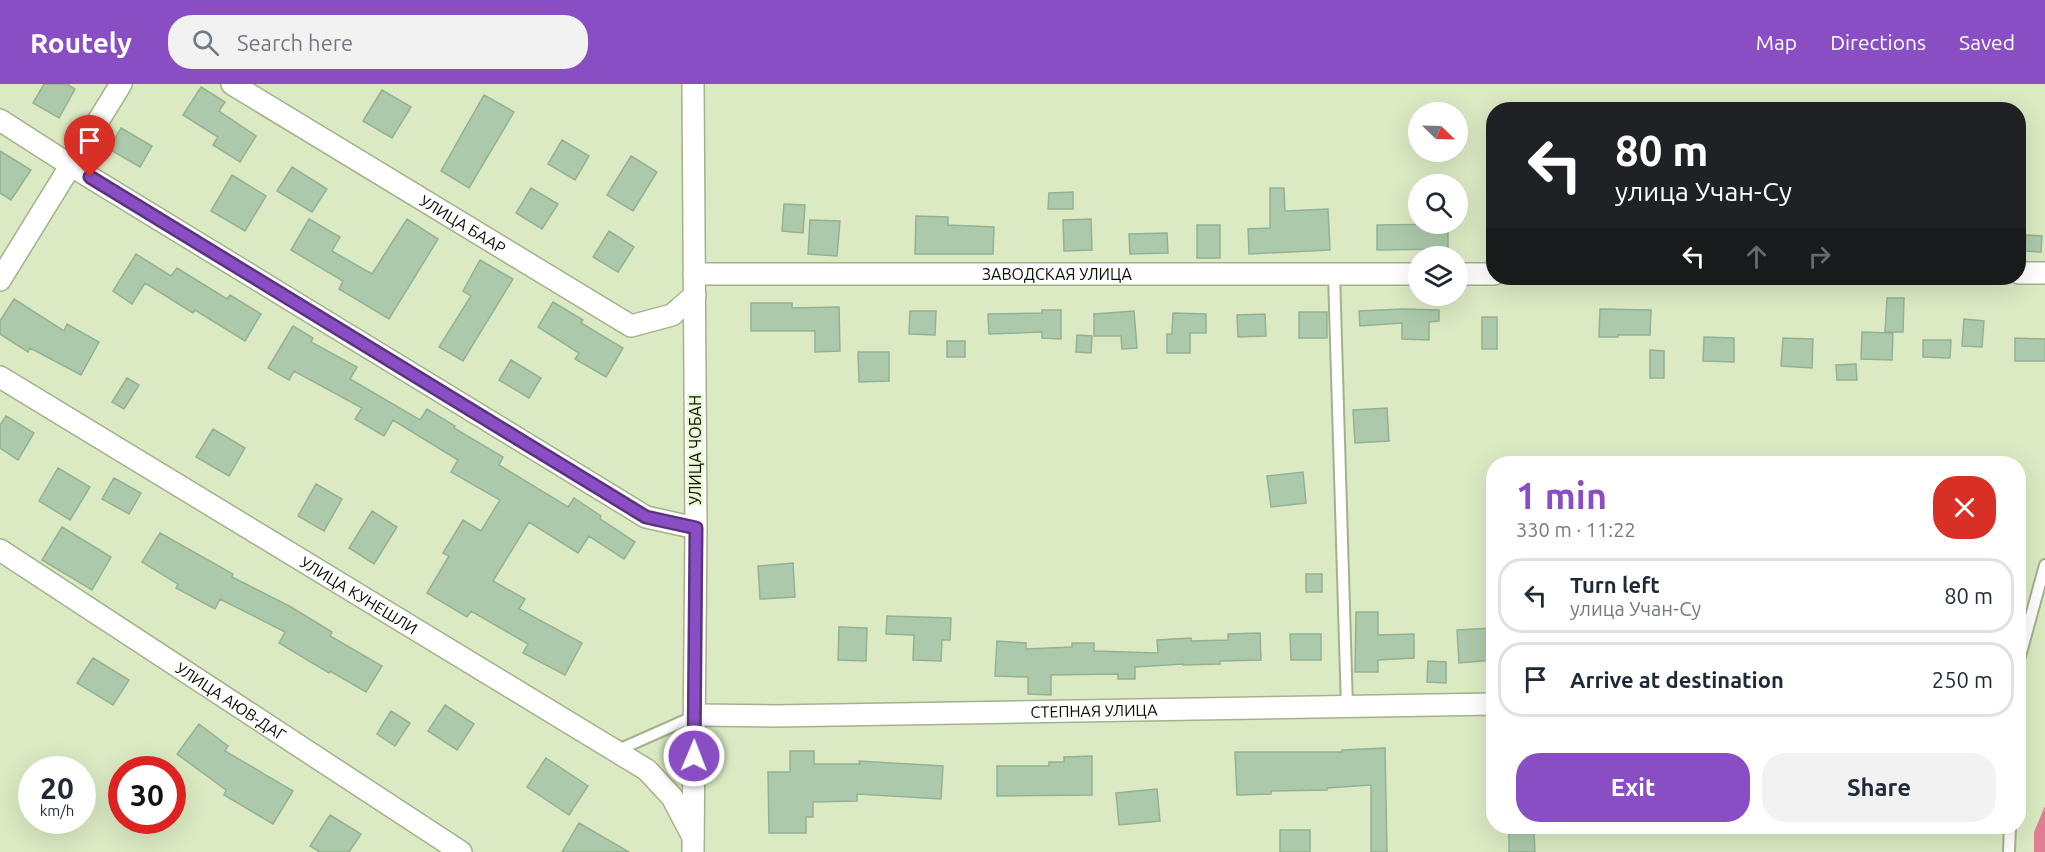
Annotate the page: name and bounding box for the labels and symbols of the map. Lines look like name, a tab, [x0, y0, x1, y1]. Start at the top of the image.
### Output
north arrow	[1408, 102, 1468, 162]
pin	[64, 115, 115, 177]
street label: УЛИЦА БААР	[417, 191, 509, 257]
street label: ЗАВОДСКАЯ УЛИЦА	[982, 265, 1133, 283]
street label: УЛИЦА ЧОБАН	[686, 395, 704, 505]
street label: УЛИЦА КУНЕШЛИ	[297, 553, 421, 637]
street label: УЛИЦА АЮВ-ДАГ	[173, 659, 289, 744]
street label: СТЕПНАЯ УЛИЦА	[1030, 701, 1158, 721]
position arrow	[662, 724, 726, 788]
speed limit sign: 30	[108, 756, 186, 834]

